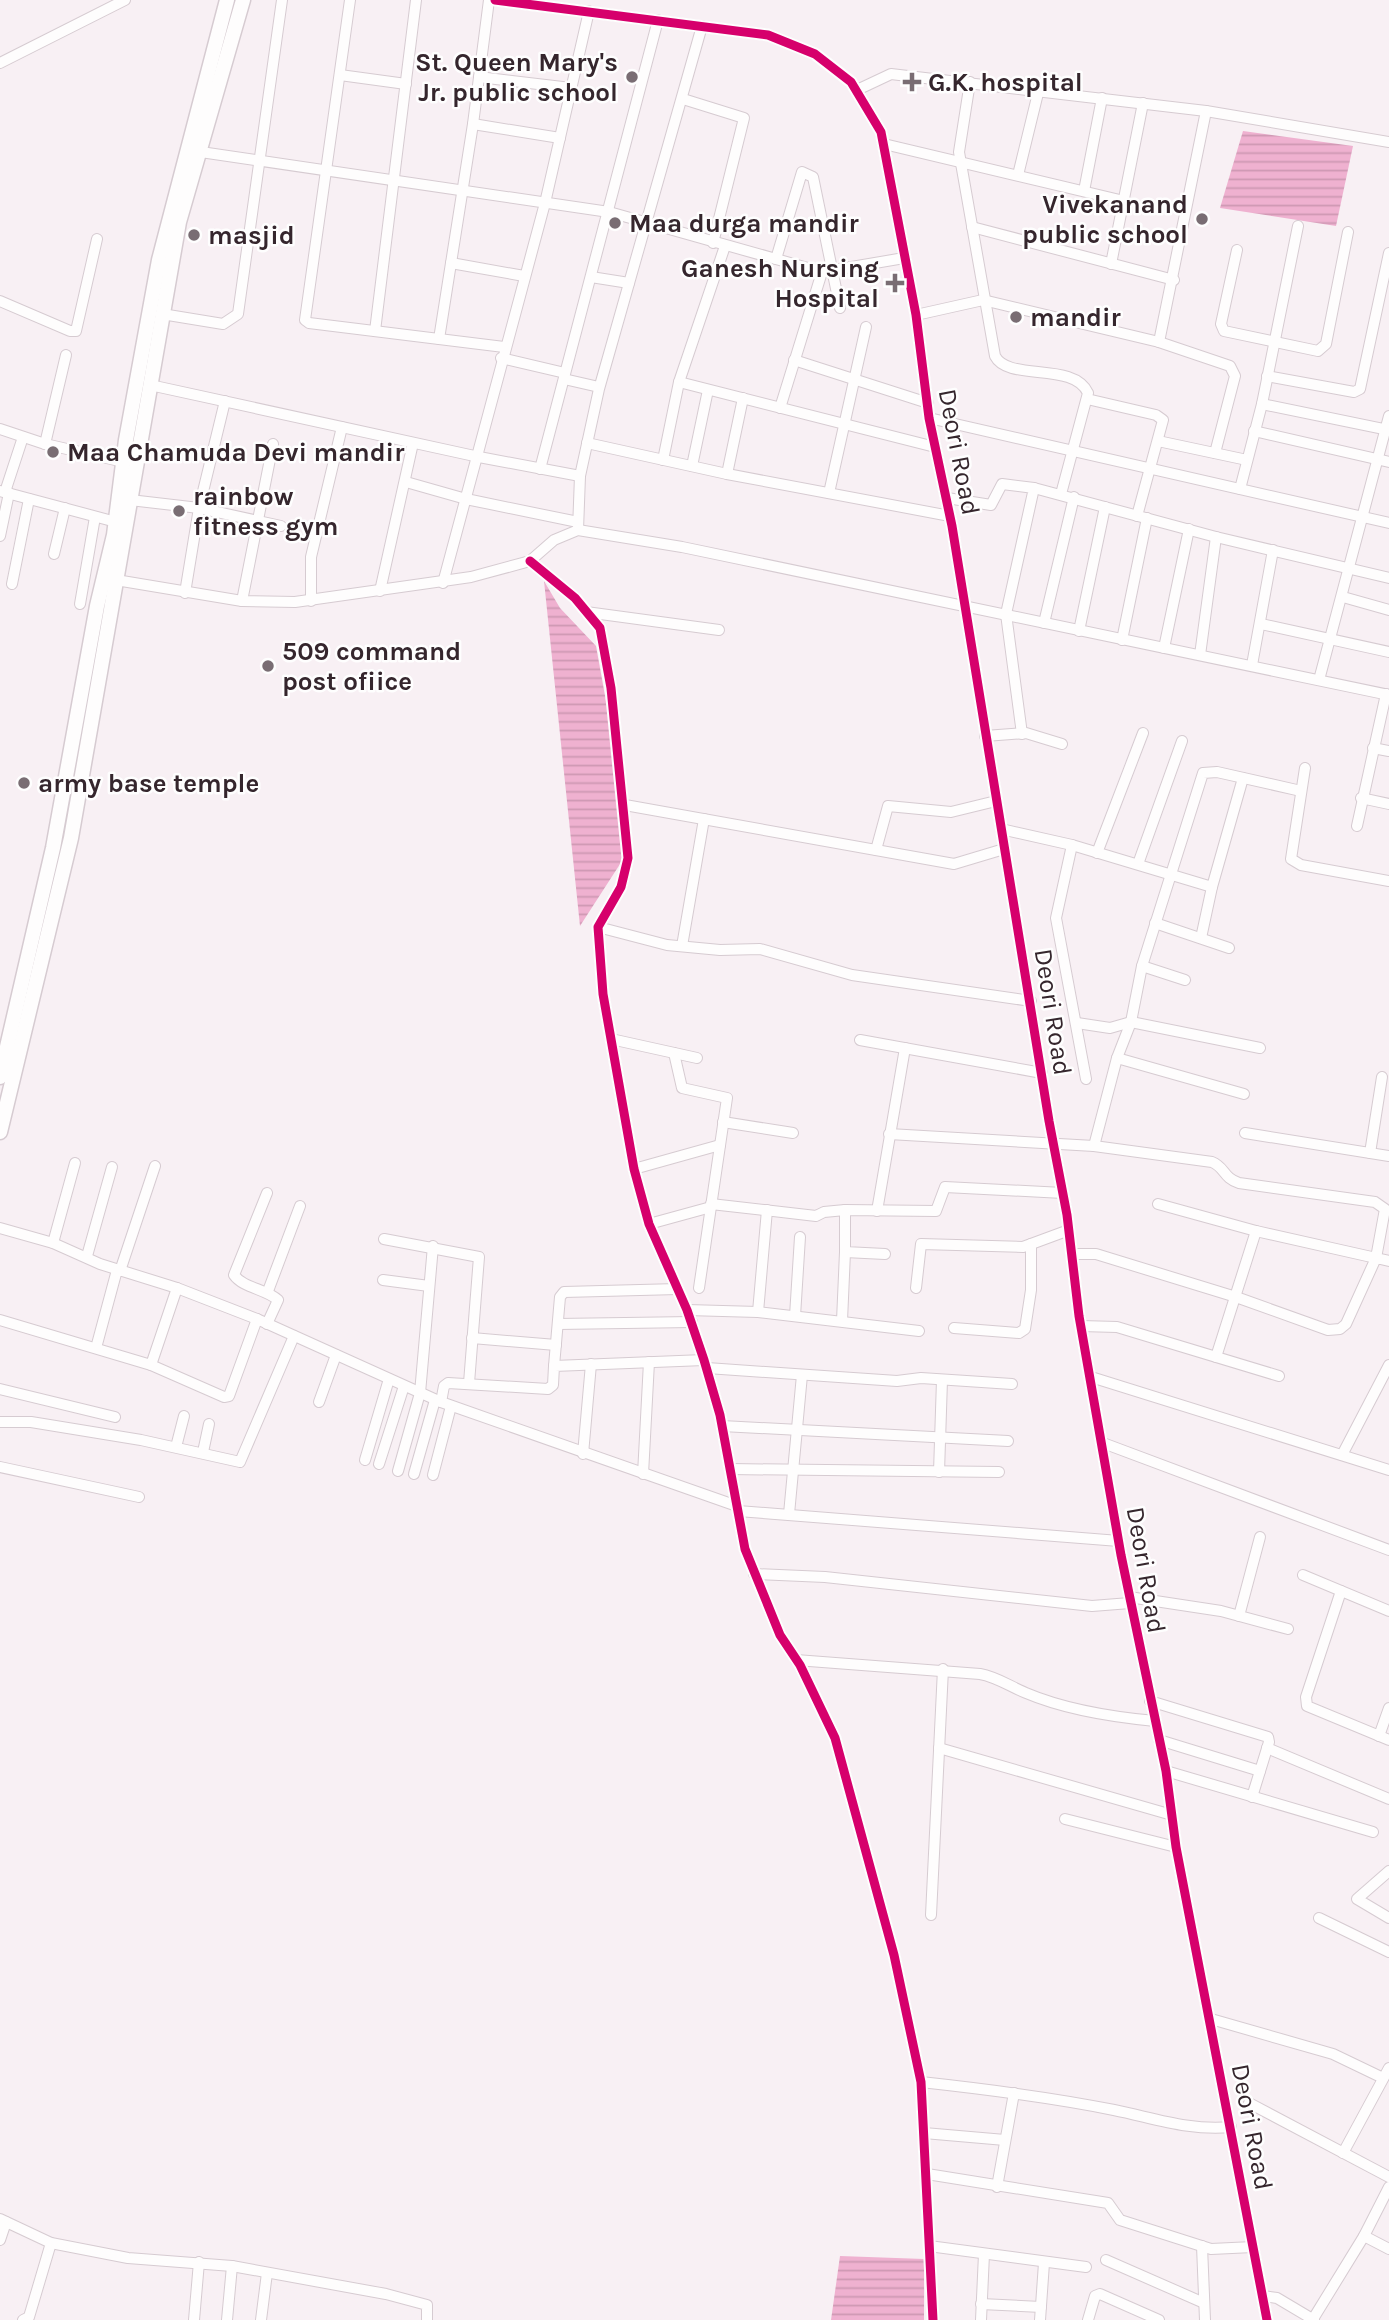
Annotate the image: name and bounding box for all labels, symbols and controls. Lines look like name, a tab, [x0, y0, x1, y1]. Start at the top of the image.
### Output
place label: St. Queen Mary's Jr. public school	[415, 47, 618, 108]
place label: G.K. hospital	[928, 67, 1083, 98]
marker: St. Queen Mary's Jr. public school	[624, 69, 640, 85]
marker: G.K. hospital	[902, 72, 922, 92]
place label: Vivekanand public school	[1022, 189, 1188, 250]
place label: Maa durga mandir	[629, 208, 859, 239]
marker: Vivekanand public school	[1194, 211, 1210, 227]
marker: Maa durga mandir	[607, 215, 623, 231]
place label: masjid	[208, 220, 295, 251]
marker: masjid	[186, 227, 202, 243]
place label: Ganesh Nursing Hospital	[681, 253, 879, 314]
marker: Ganesh Nursing Hospital	[885, 273, 905, 293]
place label: mandir	[1030, 302, 1122, 333]
marker: mandir	[1008, 309, 1024, 325]
street label: Deori Road	[932, 386, 986, 518]
place label: Maa Chamuda Devi mandir	[67, 437, 405, 468]
marker: Maa Chamuda Devi mandir	[45, 444, 61, 460]
place label: rainbow fitness gym	[193, 481, 338, 542]
marker: rainbow fitness gym	[171, 503, 187, 519]
place label: 509 command post ofiice	[282, 636, 461, 697]
marker: 509 command post ofiice	[260, 658, 276, 674]
place label: army base temple	[38, 768, 259, 799]
marker: army base temple	[16, 775, 32, 791]
street label: Deori Road	[1028, 946, 1078, 1078]
street label: Deori Road	[1120, 1504, 1172, 1636]
street label: Deori Road	[1225, 2061, 1279, 2193]

